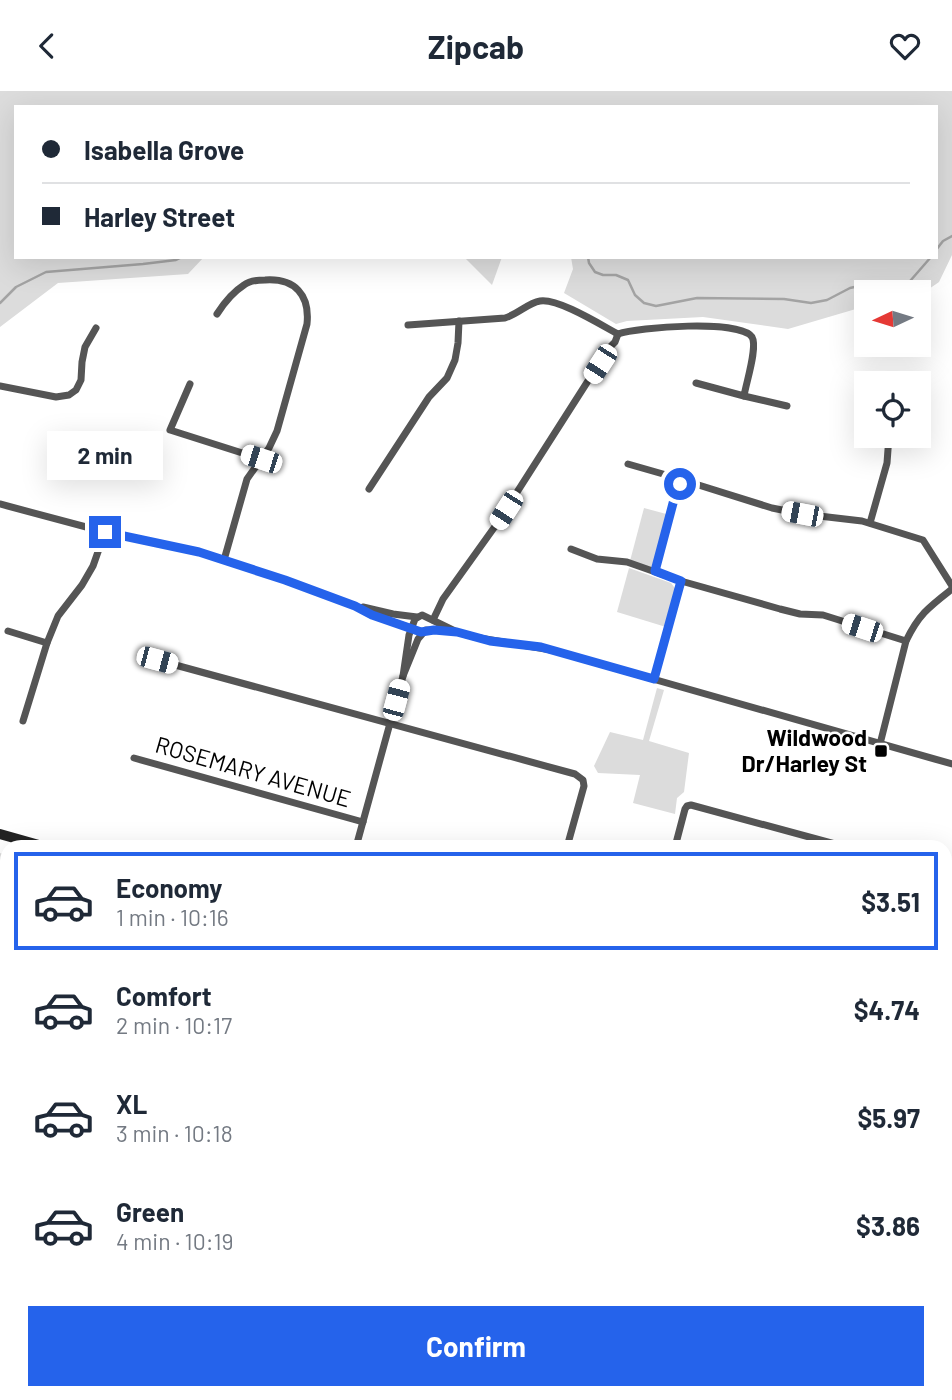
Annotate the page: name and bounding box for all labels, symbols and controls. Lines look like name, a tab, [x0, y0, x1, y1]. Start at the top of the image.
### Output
icon: back	[28, 27, 66, 65]
text: Zipcab	[428, 27, 524, 65]
icon: heart	[886, 27, 924, 65]
text: Isabella Grove	[84, 134, 244, 165]
text: Harley Street	[84, 201, 235, 232]
north arrow	[854, 280, 931, 357]
map controls	[854, 280, 931, 448]
car	[580, 341, 621, 387]
button: locate	[854, 371, 931, 448]
callout: 2 min	[47, 431, 163, 479]
text: 2 min	[77, 441, 133, 469]
car	[238, 443, 285, 475]
route start	[664, 468, 696, 500]
car	[486, 487, 527, 533]
car	[780, 500, 825, 528]
route end	[89, 516, 121, 548]
car	[839, 612, 886, 644]
car	[134, 644, 181, 676]
car	[381, 677, 412, 723]
place label: Wildwood Dr/Harley St	[742, 723, 867, 777]
street label: ROSEMARY AVENUE	[152, 730, 354, 812]
marker: Wildwood Dr/Harley St	[873, 743, 889, 759]
icon: car	[32, 870, 95, 933]
text: Economy	[116, 872, 222, 903]
text: $3.51	[861, 886, 920, 917]
text: 1 min · 10:16	[116, 903, 229, 931]
icon: car	[32, 978, 95, 1041]
text: Comfort	[116, 980, 212, 1011]
text: $4.74	[854, 994, 920, 1025]
text: 2 min · 10:17	[116, 1011, 232, 1039]
icon: car	[32, 1086, 95, 1149]
text: XL	[116, 1088, 147, 1119]
text: $5.97	[857, 1102, 920, 1133]
text: 3 min · 10:18	[116, 1119, 233, 1147]
icon: car	[32, 1194, 95, 1257]
text: Green	[116, 1196, 184, 1227]
text: $3.86	[856, 1210, 920, 1241]
text: 4 min · 10:19	[116, 1227, 233, 1255]
button: Confirm	[28, 1306, 924, 1386]

